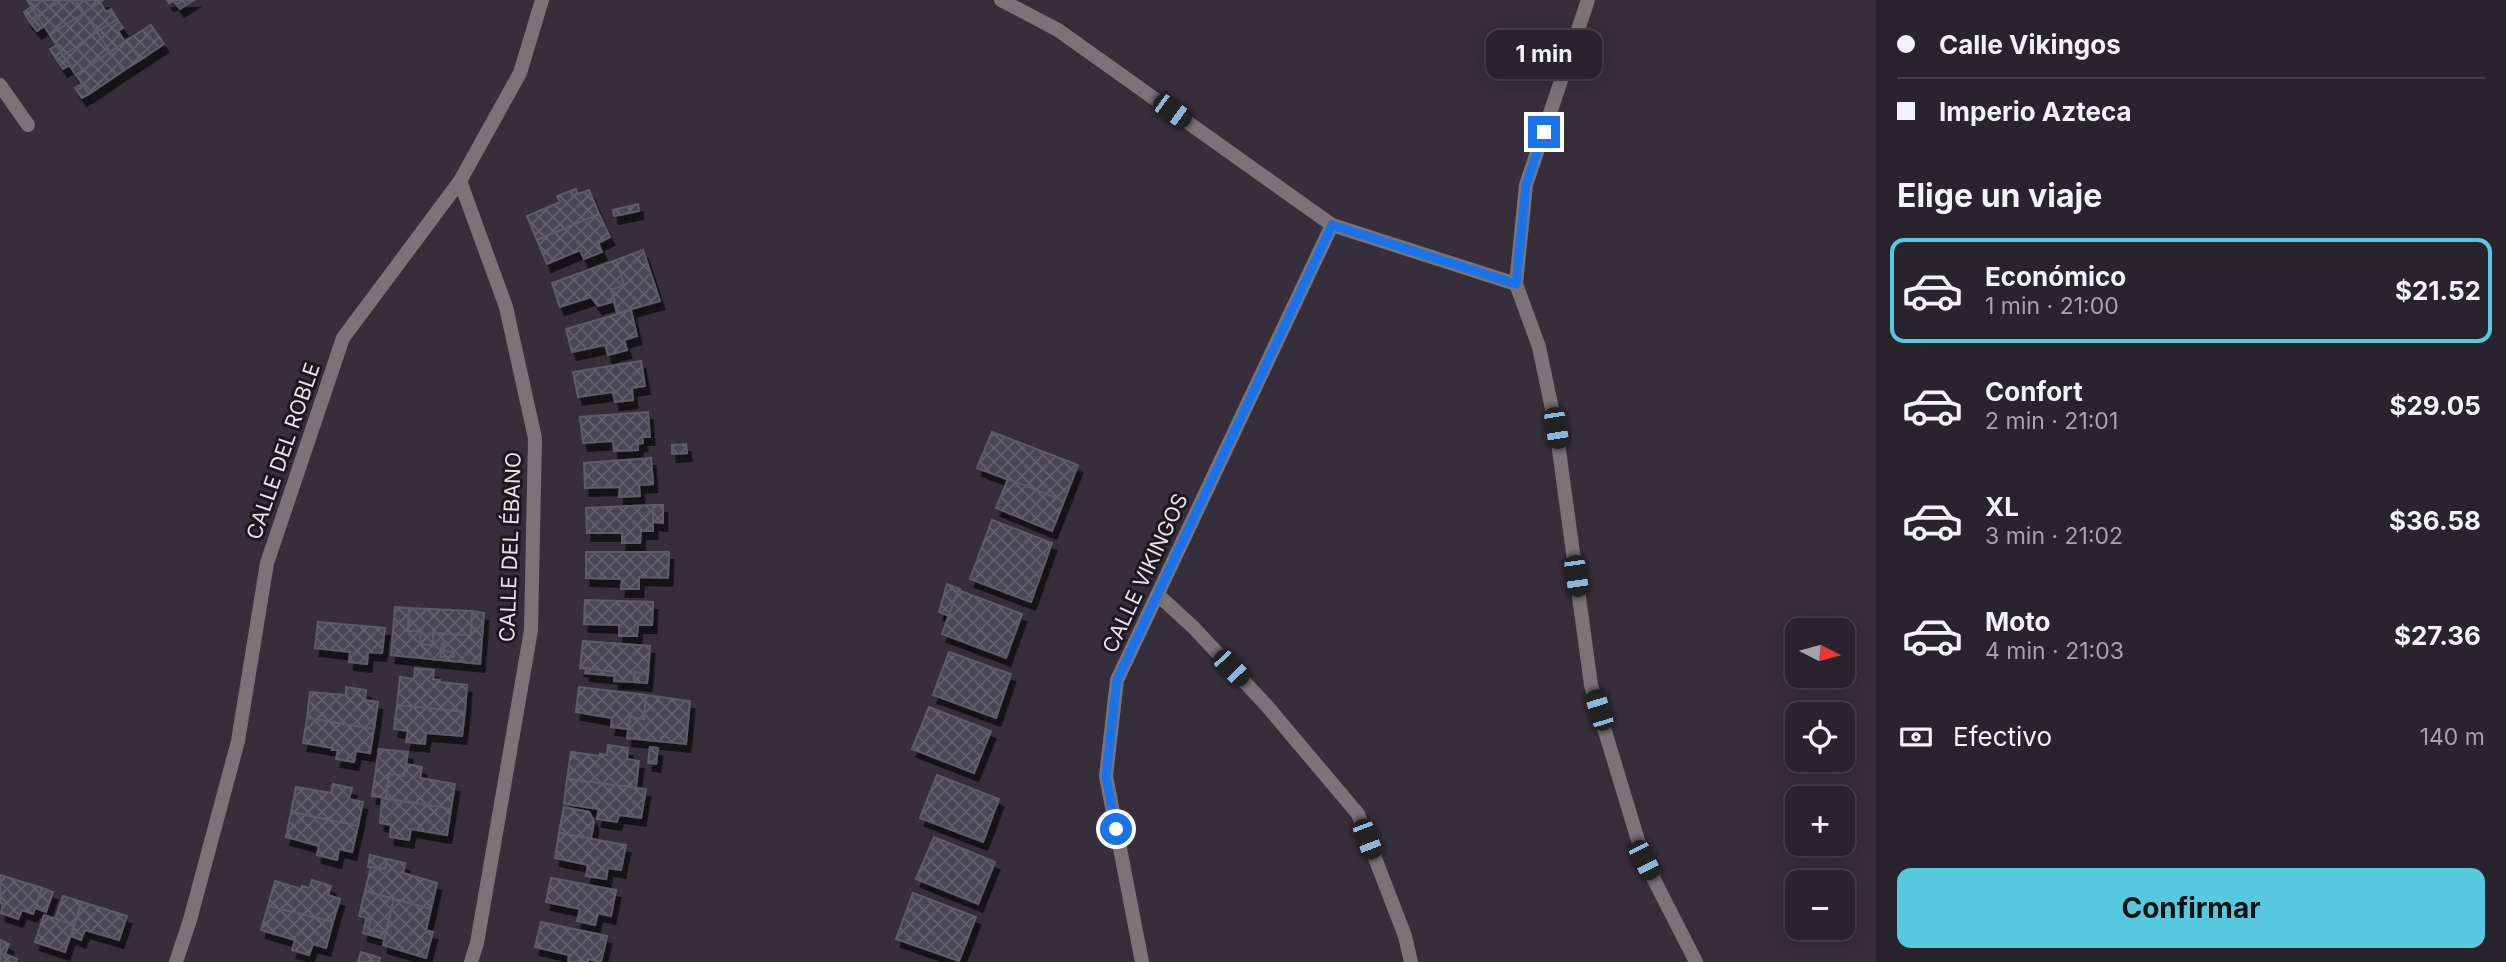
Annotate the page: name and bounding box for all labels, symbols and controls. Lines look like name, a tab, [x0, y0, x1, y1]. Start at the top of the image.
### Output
text: Calle Vikingos	[1939, 29, 2121, 60]
callout: 1 min	[1486, 31, 1602, 80]
text: 1 min	[1516, 40, 1572, 68]
car	[1149, 90, 1196, 132]
text: Imperio Azteca	[1939, 96, 2132, 127]
route end	[1528, 116, 1560, 148]
text: Elige un viaje	[1897, 176, 2102, 215]
icon: car	[1901, 259, 1964, 322]
text: Económico	[1985, 261, 2126, 292]
text: $21.52	[2395, 275, 2481, 306]
text: 1 min · 21:00	[1985, 292, 2119, 320]
street label: CALLE DEL ROBLE	[241, 359, 325, 543]
icon: car	[1901, 374, 1964, 437]
text: Confort	[1985, 376, 2083, 407]
text: $29.05	[2389, 390, 2481, 421]
car	[1543, 406, 1570, 450]
text: 2 min · 21:01	[1985, 407, 2118, 435]
street label: CALLE DEL ÉBANO	[493, 452, 526, 642]
icon: car	[1901, 489, 1964, 552]
street label: CALLE VIKINGOS	[1097, 490, 1193, 656]
text: XL	[1985, 491, 2019, 522]
text: $36.58	[2389, 505, 2481, 536]
text: 3 min · 21:02	[1985, 522, 2123, 550]
car	[1563, 554, 1590, 598]
icon: car	[1901, 604, 1964, 667]
text: Moto	[1985, 606, 2050, 637]
north arrow	[1785, 618, 1855, 688]
map controls	[1785, 618, 1855, 940]
text: $27.36	[2394, 620, 2481, 651]
text: 4 min · 21:03	[1985, 637, 2124, 665]
car	[1209, 646, 1254, 690]
car	[1583, 687, 1616, 733]
button: locate	[1785, 702, 1855, 772]
icon: cash	[1897, 718, 1935, 756]
text: Efectivo	[1953, 721, 2052, 752]
text: 140 m	[2420, 723, 2485, 751]
button: +	[1785, 786, 1855, 856]
route start	[1100, 813, 1132, 845]
car	[1350, 816, 1385, 862]
car	[1626, 837, 1663, 883]
button: Confirmar	[1897, 868, 2485, 948]
button: −	[1785, 870, 1855, 940]

